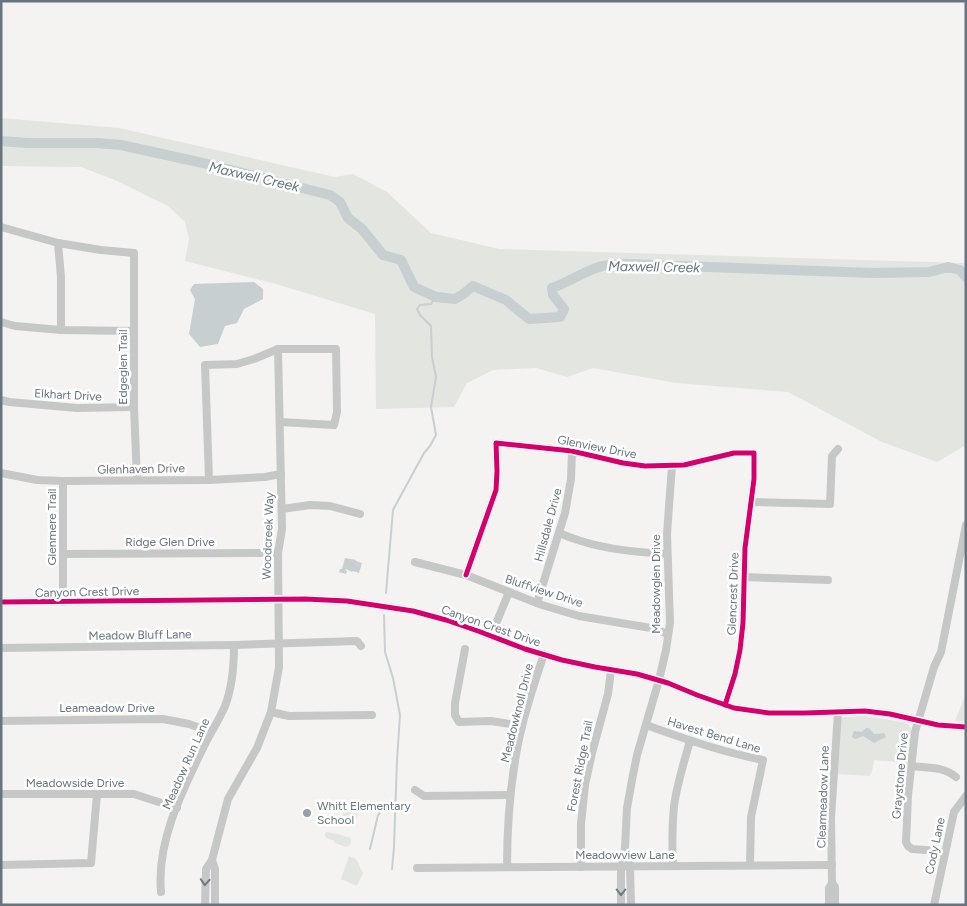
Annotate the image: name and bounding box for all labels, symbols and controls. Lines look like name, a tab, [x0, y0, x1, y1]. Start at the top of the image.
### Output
water label: Maxwell Creek	[207, 158, 302, 196]
water label: Maxwell Creek	[608, 258, 701, 276]
street label: Edgeglen Trail	[116, 329, 130, 405]
street label: Elkhart Drive	[34, 386, 103, 404]
street label: Glenview Drive	[556, 432, 638, 462]
street label: Glenhaven Drive	[97, 461, 185, 477]
street label: Hillsdale Drive	[531, 486, 565, 563]
street label: Glenmere Trail	[45, 488, 59, 566]
street label: Woodcreek Way	[259, 491, 277, 580]
street label: Meadowglen Drive	[649, 534, 663, 634]
street label: Ridge Glen Drive	[125, 535, 215, 549]
street label: Glencrest Drive	[725, 552, 741, 636]
street label: Bluffview Drive	[503, 572, 585, 610]
street label: Canyon Crest Drive	[35, 584, 140, 600]
street label: Canyon Crest Drive	[439, 602, 543, 650]
street label: Meadow Bluff Lane	[88, 627, 192, 643]
street label: Meadowknoll Drive	[498, 662, 536, 764]
street label: Leameadow Drive	[59, 701, 155, 715]
street label: Havest Bend Lane	[666, 714, 763, 756]
street label: Meadow Run Lane	[160, 716, 213, 812]
street label: Forest Ridge Trail	[564, 719, 596, 813]
street label: Graystone Drive	[889, 732, 911, 820]
street label: Clearmeadow Lane	[814, 745, 832, 849]
street label: Meadowside Drive	[26, 776, 125, 790]
place label: Whitt Elementary School	[317, 799, 411, 827]
marker: Whitt Elementary School	[301, 807, 313, 819]
street label: Cody Lane	[922, 816, 948, 876]
street label: Meadowview Lane	[575, 848, 675, 862]
one-way arrow	[200, 878, 211, 886]
one-way arrow	[616, 888, 626, 896]

